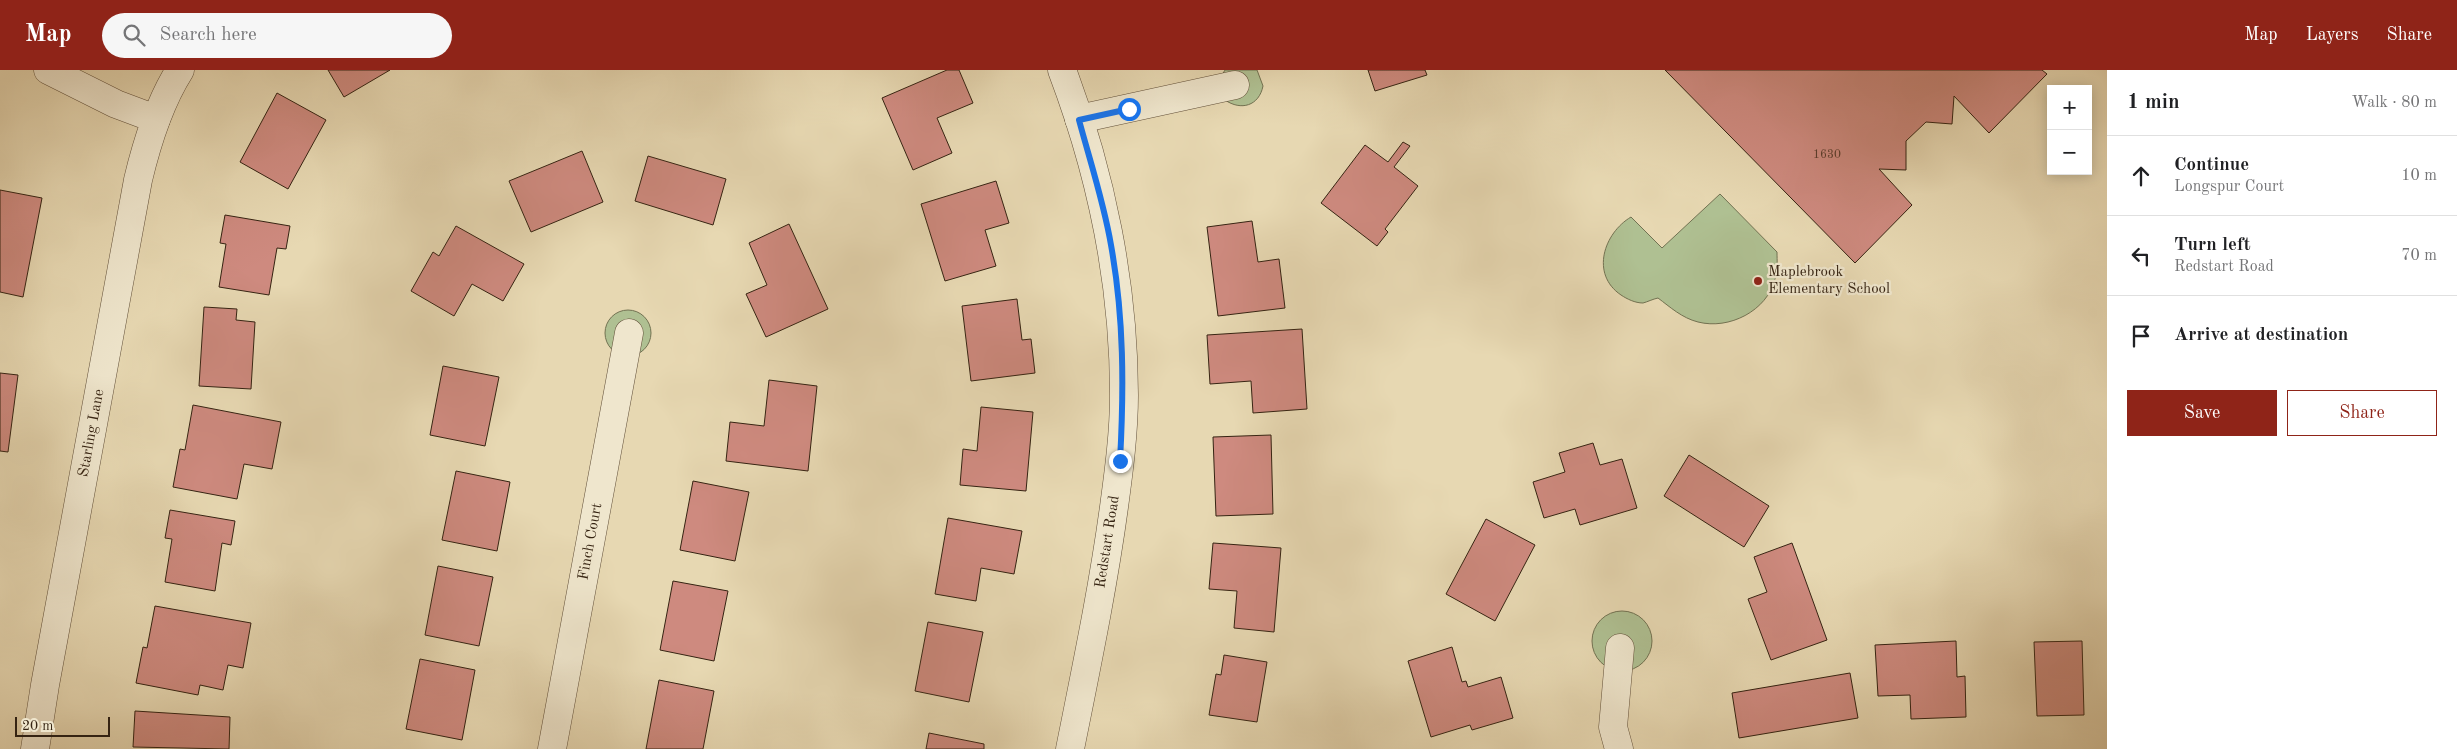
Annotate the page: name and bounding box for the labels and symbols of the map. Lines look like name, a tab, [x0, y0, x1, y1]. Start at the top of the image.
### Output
route start	[1118, 98, 1141, 121]
house number: 1630	[1813, 149, 1841, 161]
place label: Maplebrook Elementary School	[1768, 265, 1890, 297]
marker: Maplebrook Elementary School	[1752, 275, 1764, 287]
street label: Starling Lane	[76, 388, 107, 478]
route end	[1109, 450, 1132, 473]
street label: Redstart Road	[1093, 494, 1123, 589]
street label: Finch Court	[576, 502, 605, 581]
scale bar	[15, 714, 110, 737]

